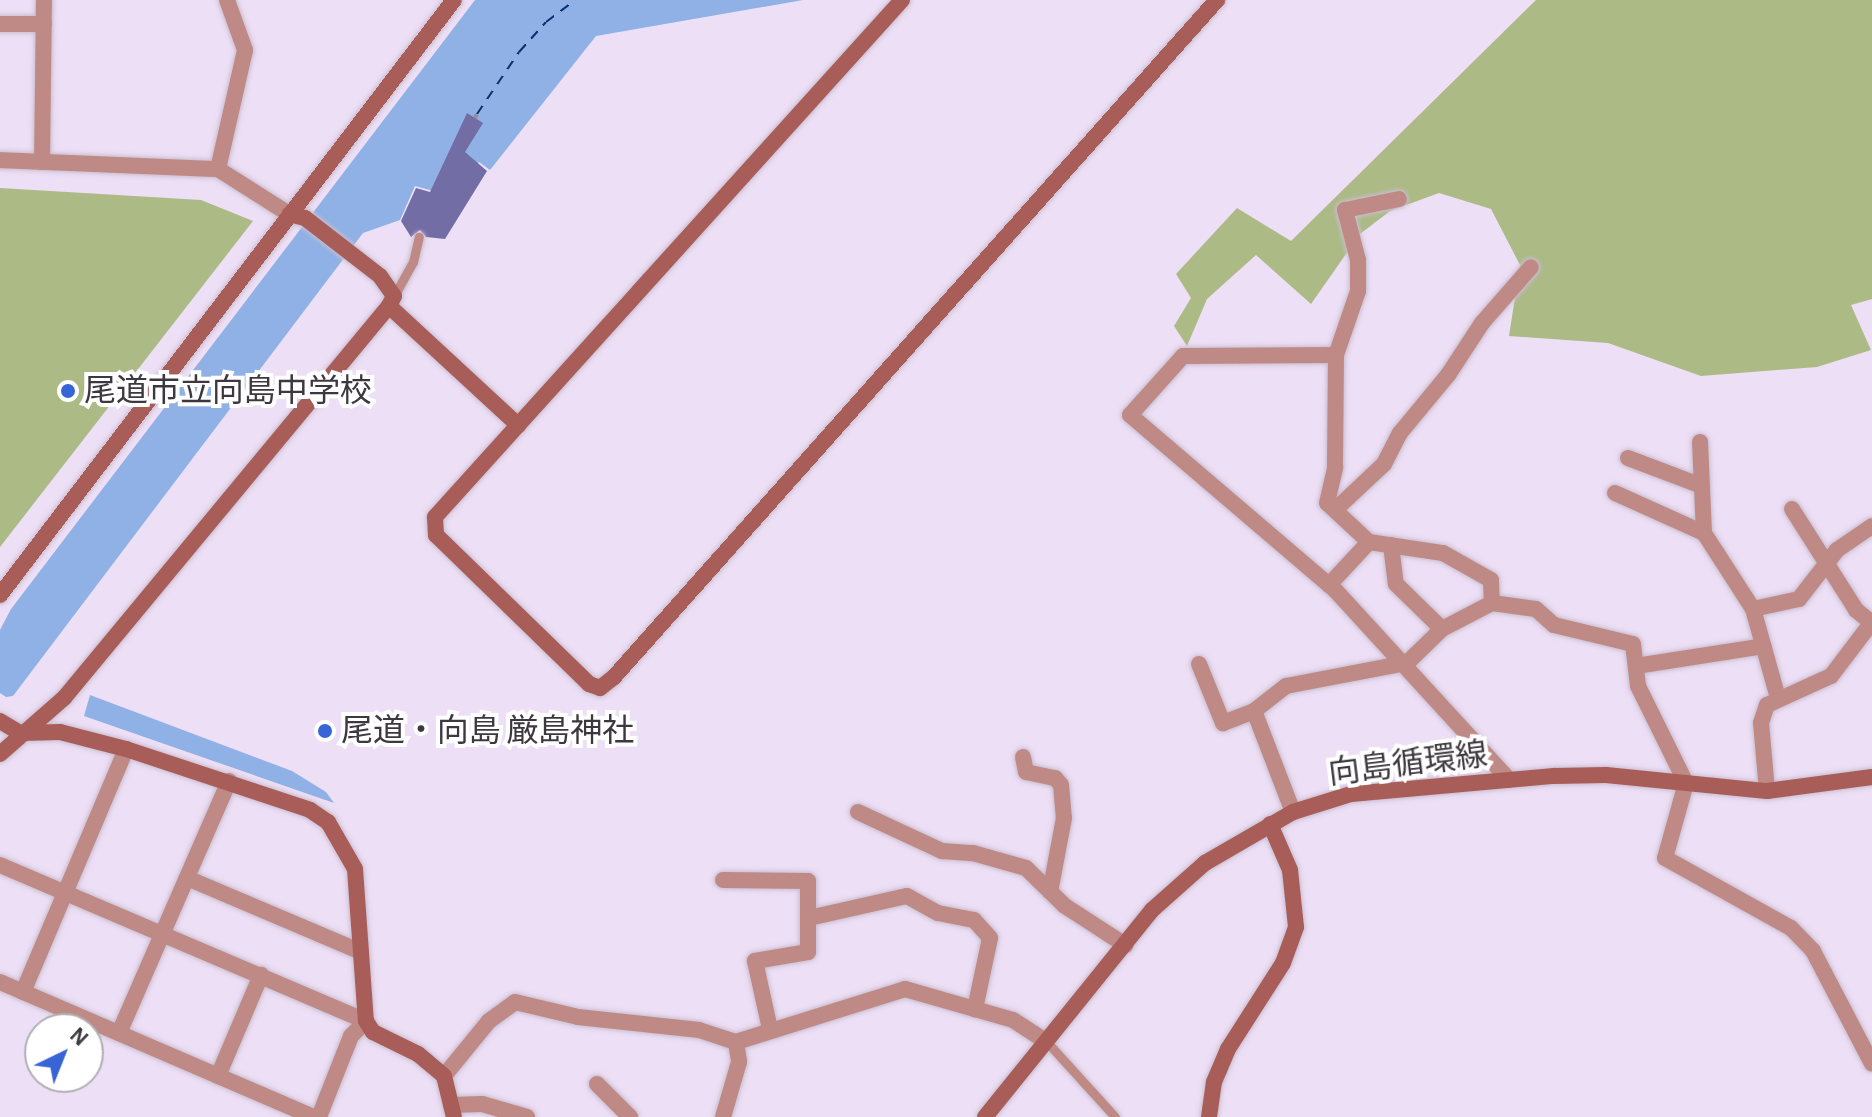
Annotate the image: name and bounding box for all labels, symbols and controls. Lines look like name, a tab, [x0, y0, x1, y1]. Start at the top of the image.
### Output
place label: 尾道市立向島中学校	[84, 372, 372, 410]
marker: 尾道市立向島中学校	[59, 382, 77, 400]
place label: 尾道・向島 厳島神社	[341, 712, 634, 750]
marker: 尾道・向島 厳島神社	[316, 722, 334, 740]
street label: 向島循環線	[1326, 735, 1490, 793]
north arrow	[24, 1013, 104, 1093]
text: N	[66, 1024, 92, 1050]

